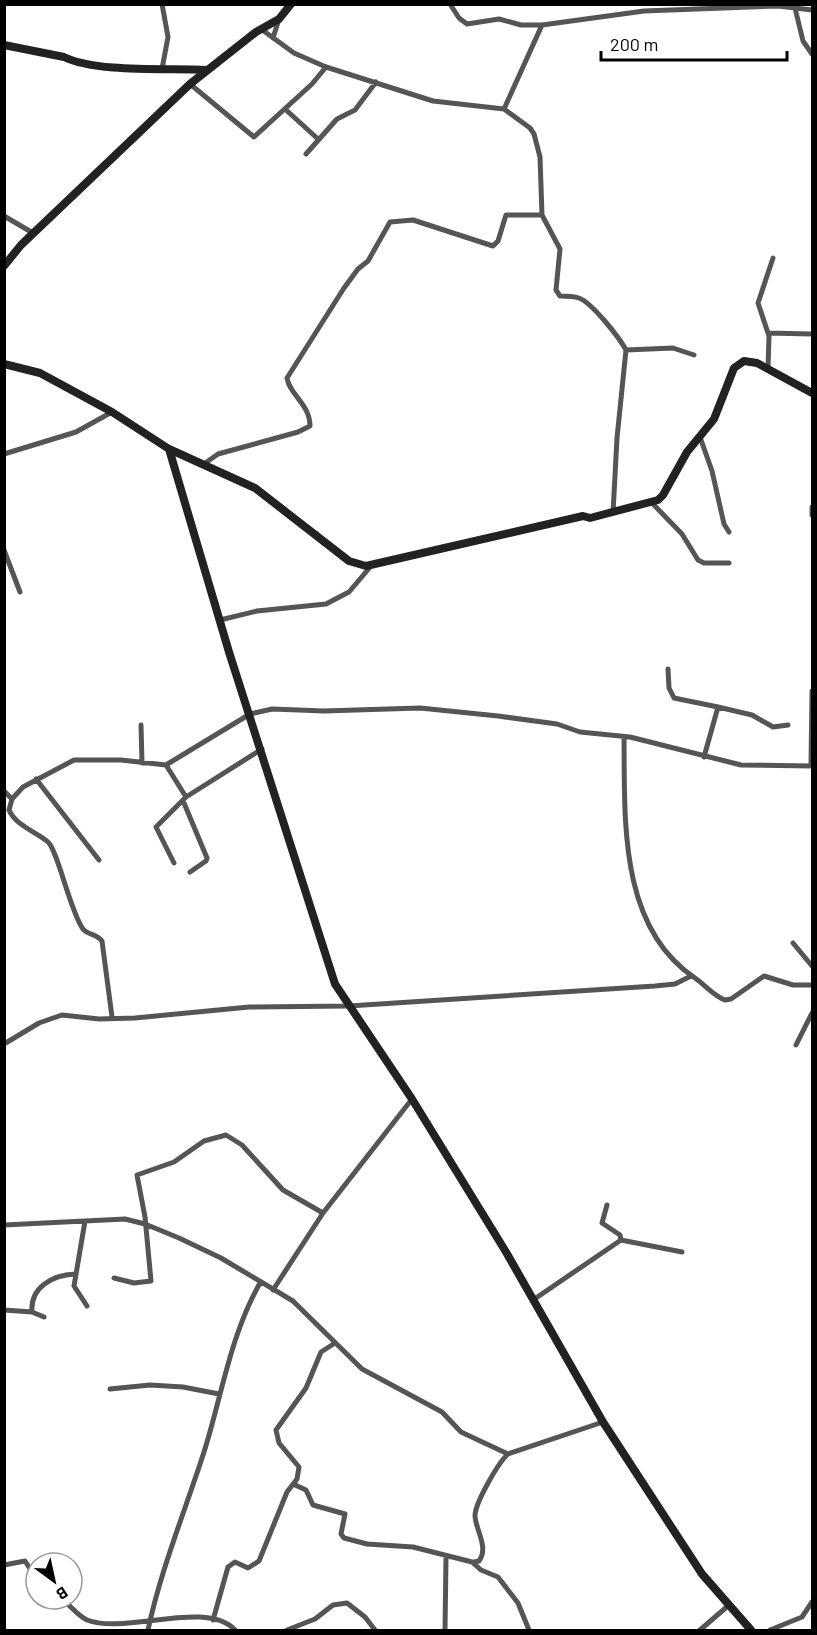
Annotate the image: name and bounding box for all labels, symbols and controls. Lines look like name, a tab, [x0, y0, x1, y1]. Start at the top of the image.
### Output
scale bar	[601, 24, 787, 62]
text: 200 m	[610, 33, 658, 55]
north arrow	[24, 1551, 84, 1611]
text: B	[53, 1583, 72, 1605]

